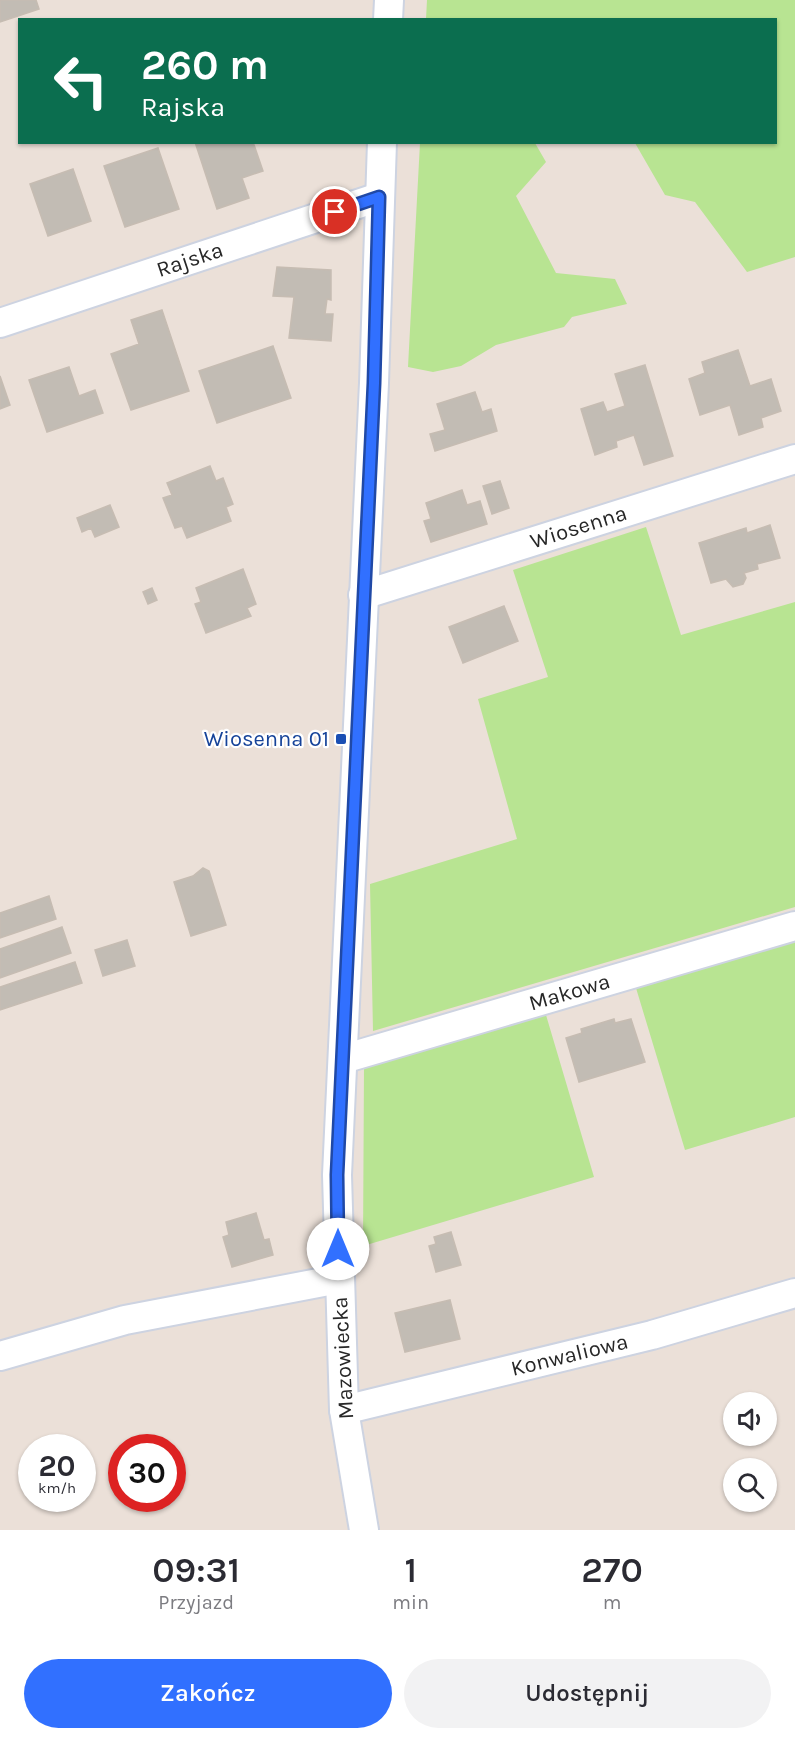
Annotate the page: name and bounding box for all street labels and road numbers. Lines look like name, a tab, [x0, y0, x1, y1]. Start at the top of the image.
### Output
street label: Rajska	[153, 237, 226, 283]
street label: Wiosenna	[527, 500, 630, 555]
street label: Makowa	[526, 968, 613, 1017]
street label: Mazowiecka	[327, 1296, 359, 1420]
street label: Konwaliowa	[508, 1328, 631, 1382]

